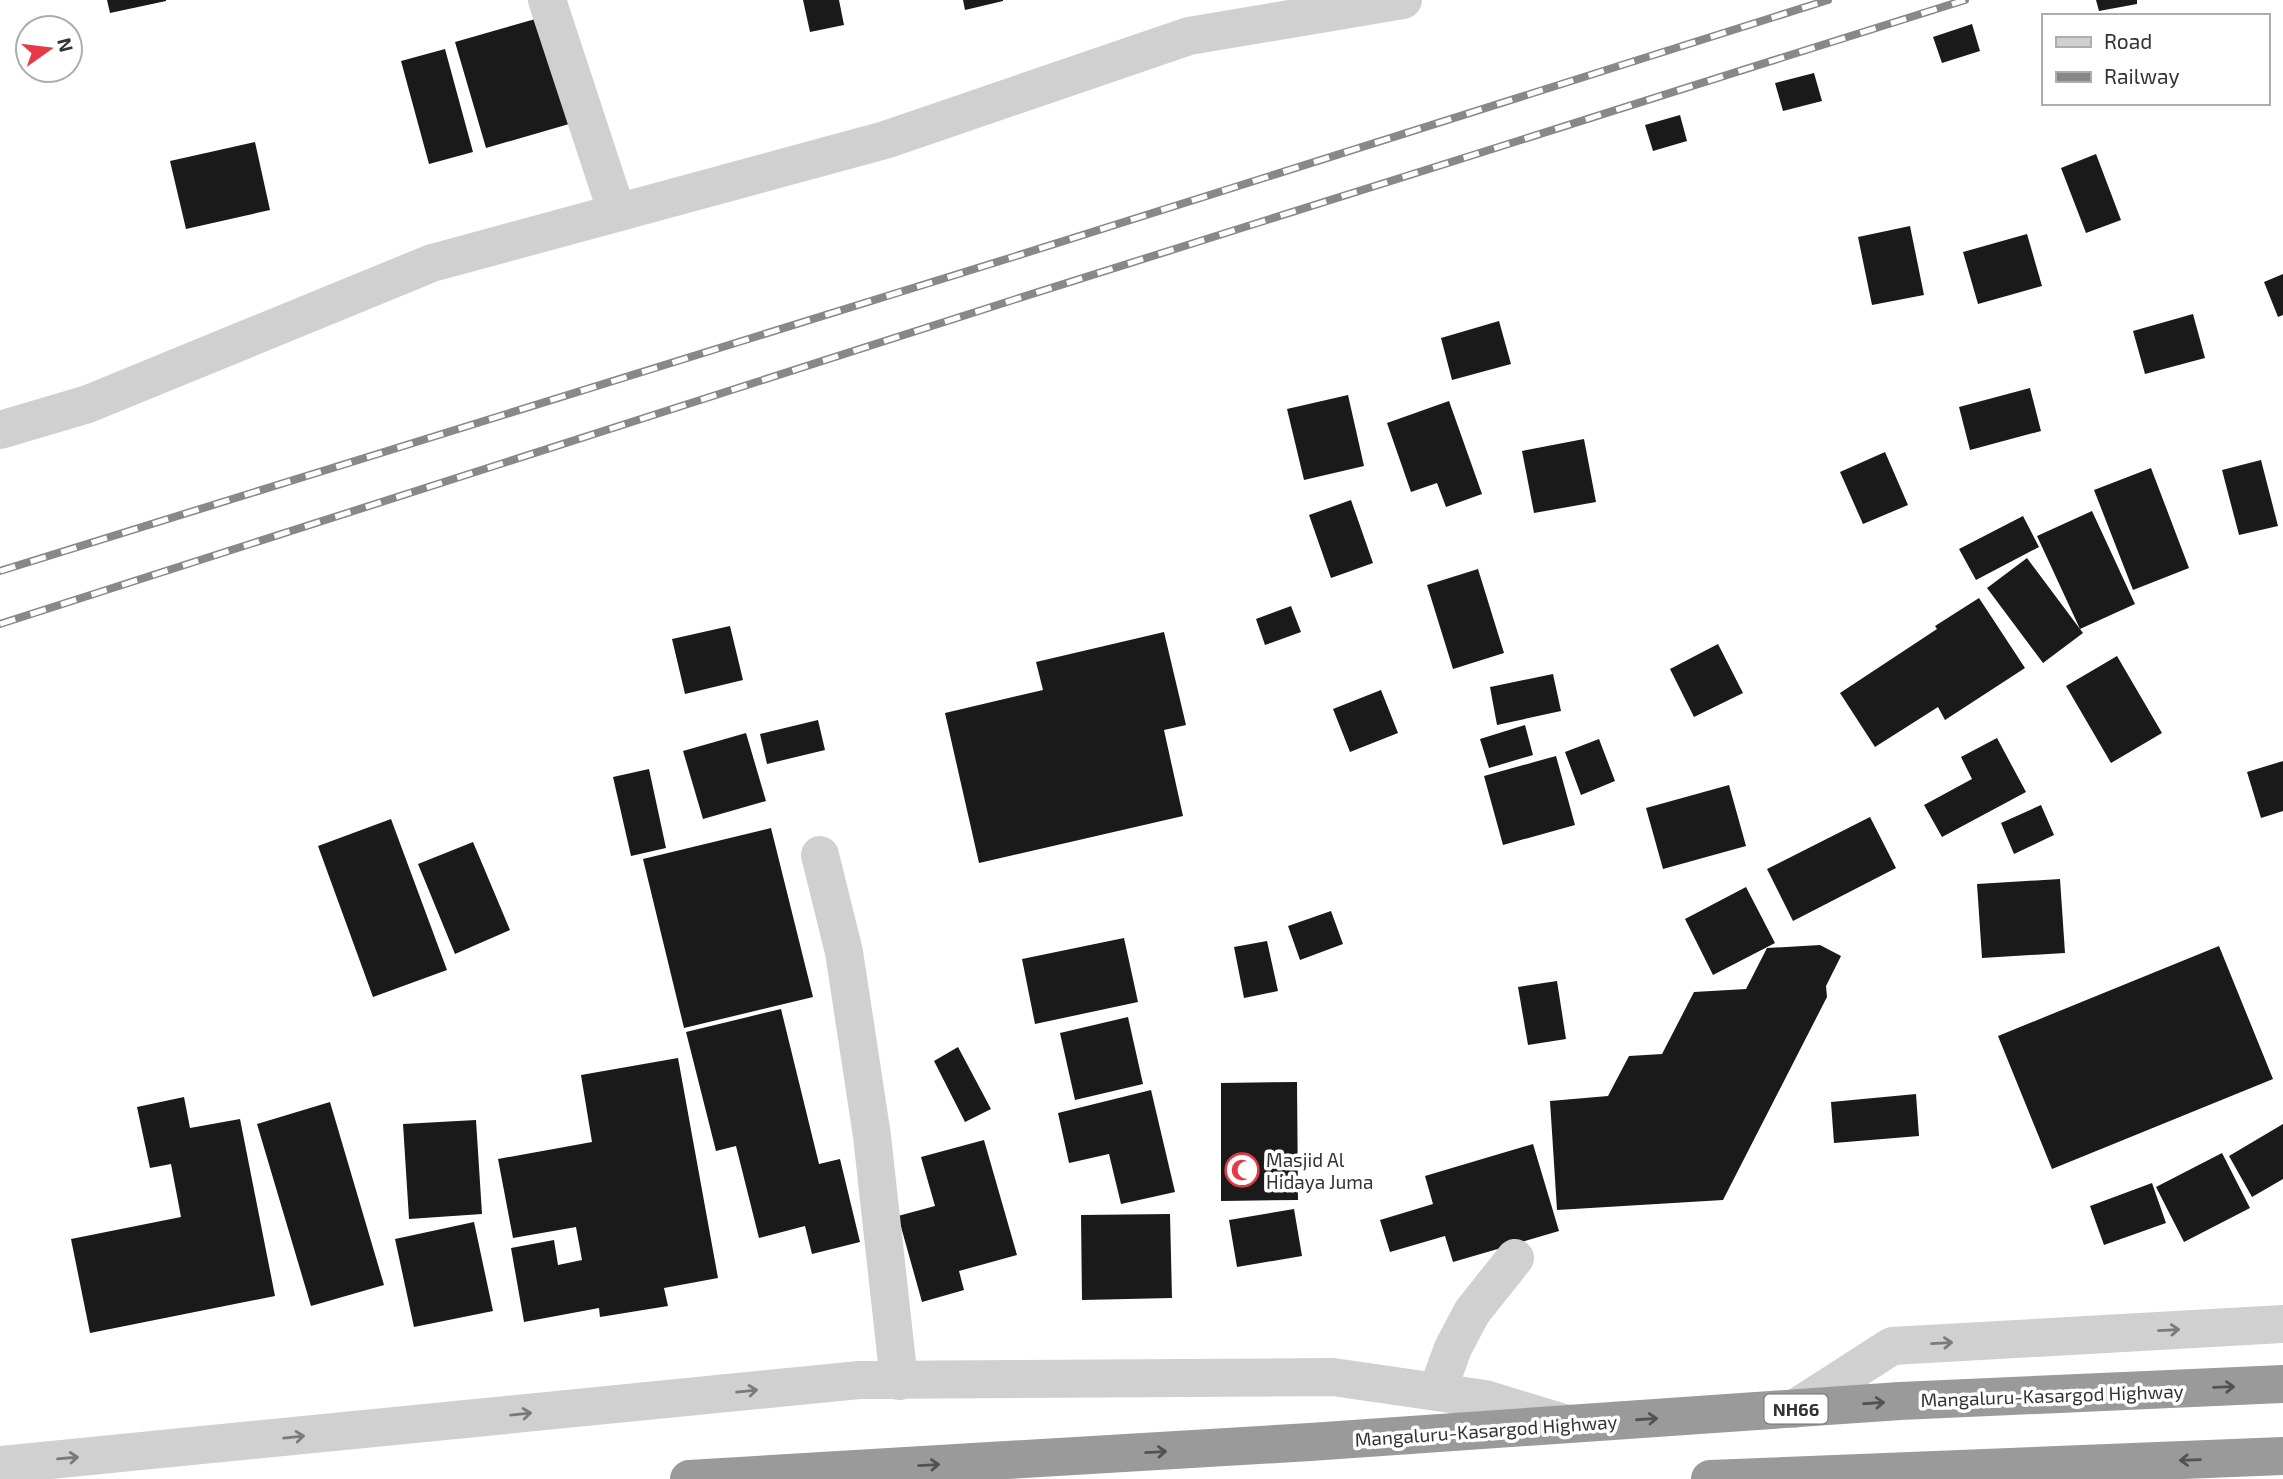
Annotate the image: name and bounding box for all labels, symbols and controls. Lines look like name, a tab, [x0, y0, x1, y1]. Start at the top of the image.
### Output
north arrow	[14, 14, 84, 84]
legend	[2042, 14, 2269, 105]
text: Road	[2104, 28, 2152, 53]
text: N	[53, 35, 79, 54]
text: Railway	[2104, 63, 2180, 88]
place label: Masjid Al Hidaya Juma	[1266, 1148, 1373, 1193]
mosque icon: Masjid Al Hidaya Juma	[1223, 1151, 1261, 1189]
one-way arrow	[2157, 1323, 2180, 1336]
one-way arrow	[1930, 1337, 1953, 1350]
street label: Mangaluru-Kasargod Highway	[1920, 1379, 2184, 1411]
one-way arrow	[2212, 1381, 2235, 1394]
one-way arrow	[735, 1385, 758, 1398]
road number: NH66	[1764, 1394, 1828, 1424]
one-way arrow	[1862, 1396, 1885, 1409]
one-way arrow	[509, 1407, 532, 1420]
street label: Mangaluru-Kasargod Highway	[1354, 1409, 1618, 1451]
one-way arrow	[1636, 1412, 1658, 1425]
one-way arrow	[283, 1430, 305, 1443]
one-way arrow	[1144, 1445, 1167, 1458]
one-way arrow	[56, 1452, 79, 1465]
one-way arrow	[2179, 1453, 2202, 1466]
one-way arrow	[917, 1458, 939, 1471]

